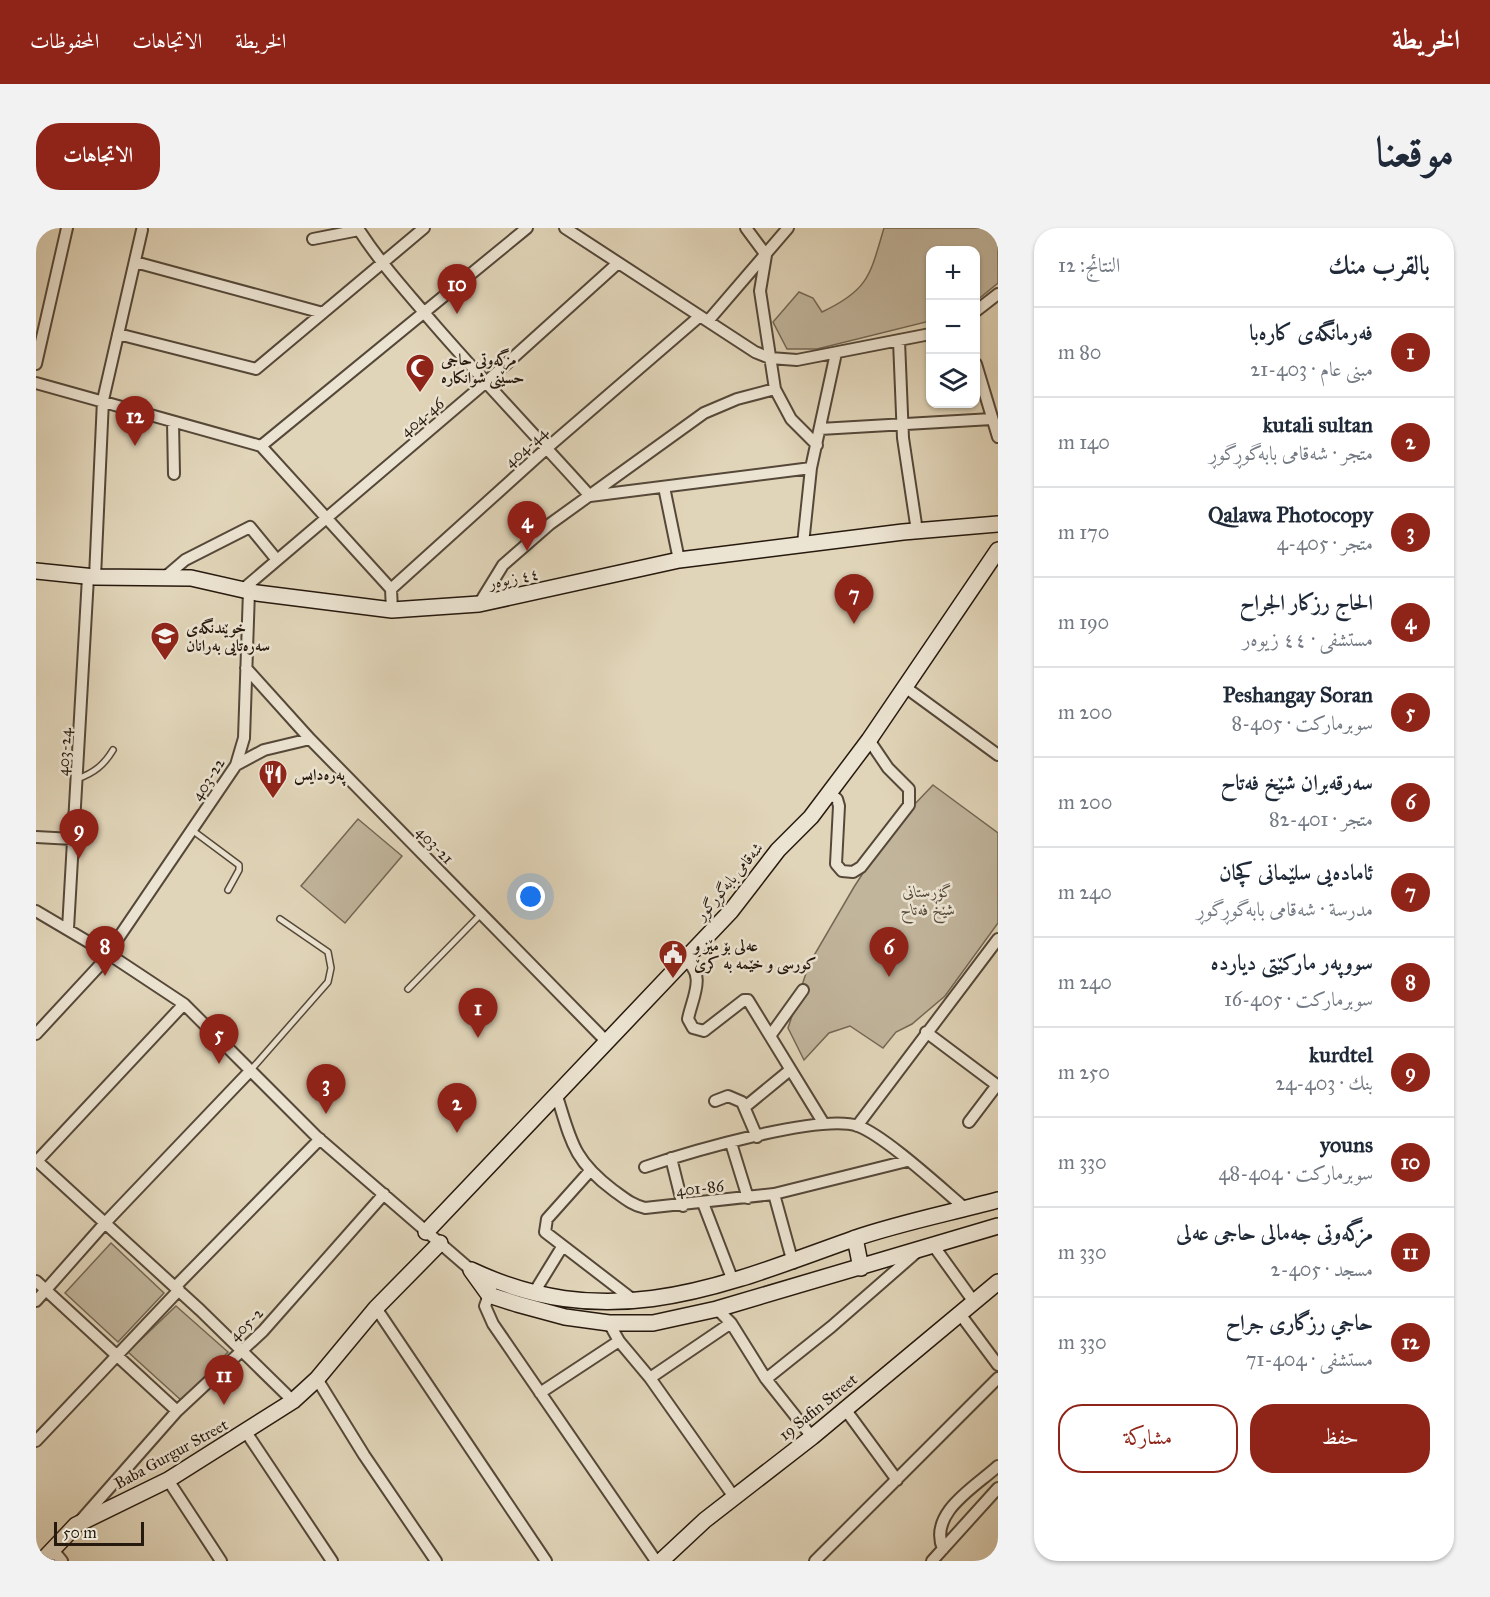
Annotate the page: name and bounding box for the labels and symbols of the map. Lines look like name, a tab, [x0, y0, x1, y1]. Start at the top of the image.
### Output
pin: 10	[438, 264, 476, 314]
place label: مزگەوتی حاجی حسێنی شوانکارە	[440, 348, 524, 390]
mosque icon: مزگەوتی حاجی حسێنی شوانکارە	[404, 352, 436, 394]
street label: 404-46	[396, 393, 448, 441]
pin: 12	[116, 396, 154, 446]
street label: 404-44	[500, 422, 552, 471]
pin: 4	[508, 502, 546, 551]
street label: ٤٤ زیوەر	[485, 563, 541, 594]
pin: 7	[834, 574, 874, 624]
place label: خوێندنگەی سەرەتایی بەرانان	[186, 617, 270, 656]
school or university icon: خوێندنگەی سەرەتایی بەرانان	[149, 620, 181, 662]
street label: 403-24	[53, 726, 75, 777]
street label: 403-22	[187, 754, 229, 804]
restaurant icon: پەرەدایس	[257, 758, 289, 800]
place label: پەرەدایس	[294, 765, 346, 787]
pin: 9	[60, 810, 99, 859]
street label: 403-21	[412, 822, 458, 868]
street label: شەقامی بابەگوڕگوڕ	[690, 838, 770, 928]
your location	[516, 882, 545, 911]
park label: گۆڕستانی شێخ فەتاح	[901, 882, 955, 924]
pin: 8	[86, 926, 124, 976]
pin: 6	[870, 928, 908, 977]
place label: عەلی بۆ مێز و کورسی و خێمە بە کرێ	[692, 936, 817, 975]
public building icon: عەلی بۆ مێز و کورسی و خێمە بە کرێ	[657, 938, 689, 980]
pin: 1	[458, 988, 498, 1038]
pin: 5	[200, 1014, 238, 1064]
pin: 3	[306, 1064, 346, 1114]
pin: 2	[438, 1084, 476, 1133]
street label: 401-86	[675, 1176, 725, 1200]
street label: 405-2	[225, 1303, 267, 1345]
pin: 11	[204, 1356, 243, 1405]
street label: 19 Safin Street	[775, 1369, 861, 1444]
street label: Baba Gurgur Street	[111, 1415, 232, 1494]
scale bar	[54, 1519, 144, 1546]

